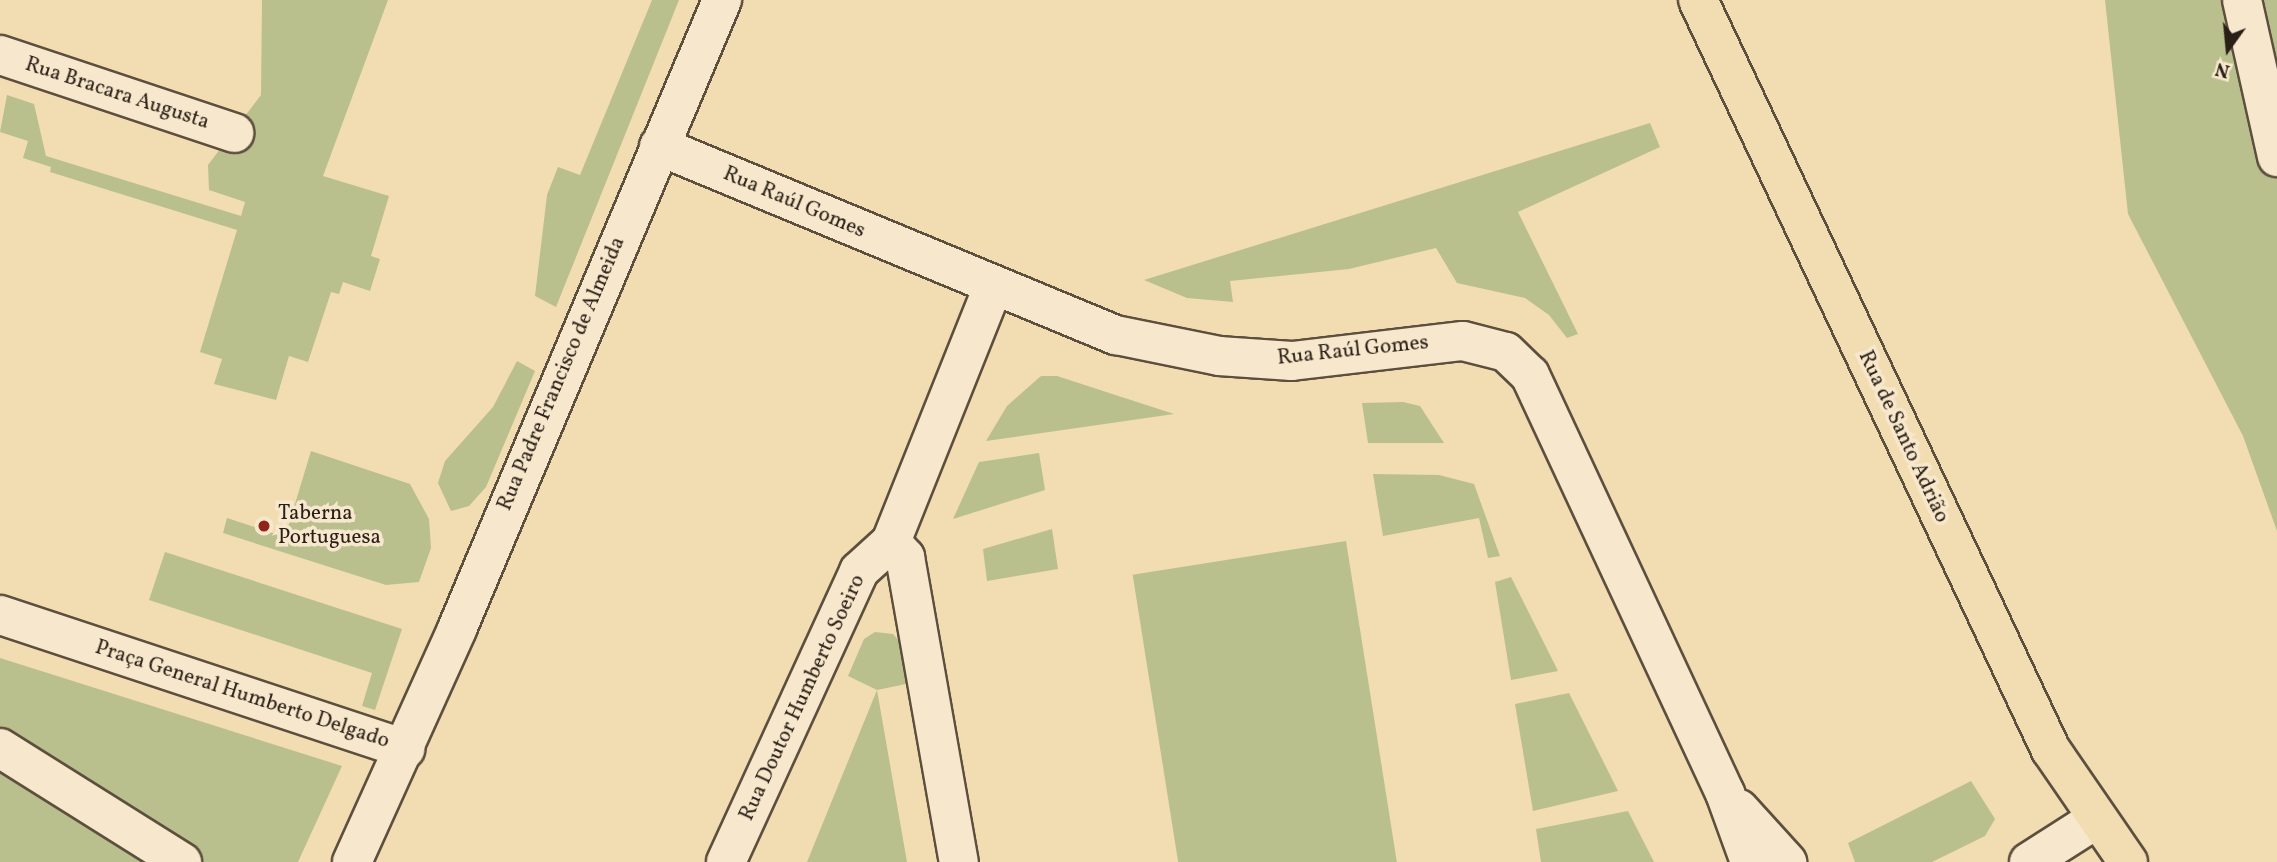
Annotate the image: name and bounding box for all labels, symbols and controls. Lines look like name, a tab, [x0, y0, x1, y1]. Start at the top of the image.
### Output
north arrow	[2193, 14, 2263, 84]
street label: Rua Bracara Augusta	[22, 52, 212, 136]
text: N	[2213, 55, 2233, 84]
street label: Rua Raúl Gomes	[719, 162, 869, 244]
street label: Rua Padre Francisco de Almeida	[493, 233, 631, 515]
street label: Rua Raúl Gomes	[1276, 331, 1430, 371]
street label: Rua de Santo Adrião	[1852, 347, 1954, 527]
place label: Taberna Portuguesa	[278, 501, 381, 551]
marker: Taberna Portuguesa	[256, 518, 272, 534]
street label: Rua Doutor Humberto Soeiro	[735, 571, 871, 825]
street label: Praça General Humberto Delgado	[92, 635, 392, 755]

